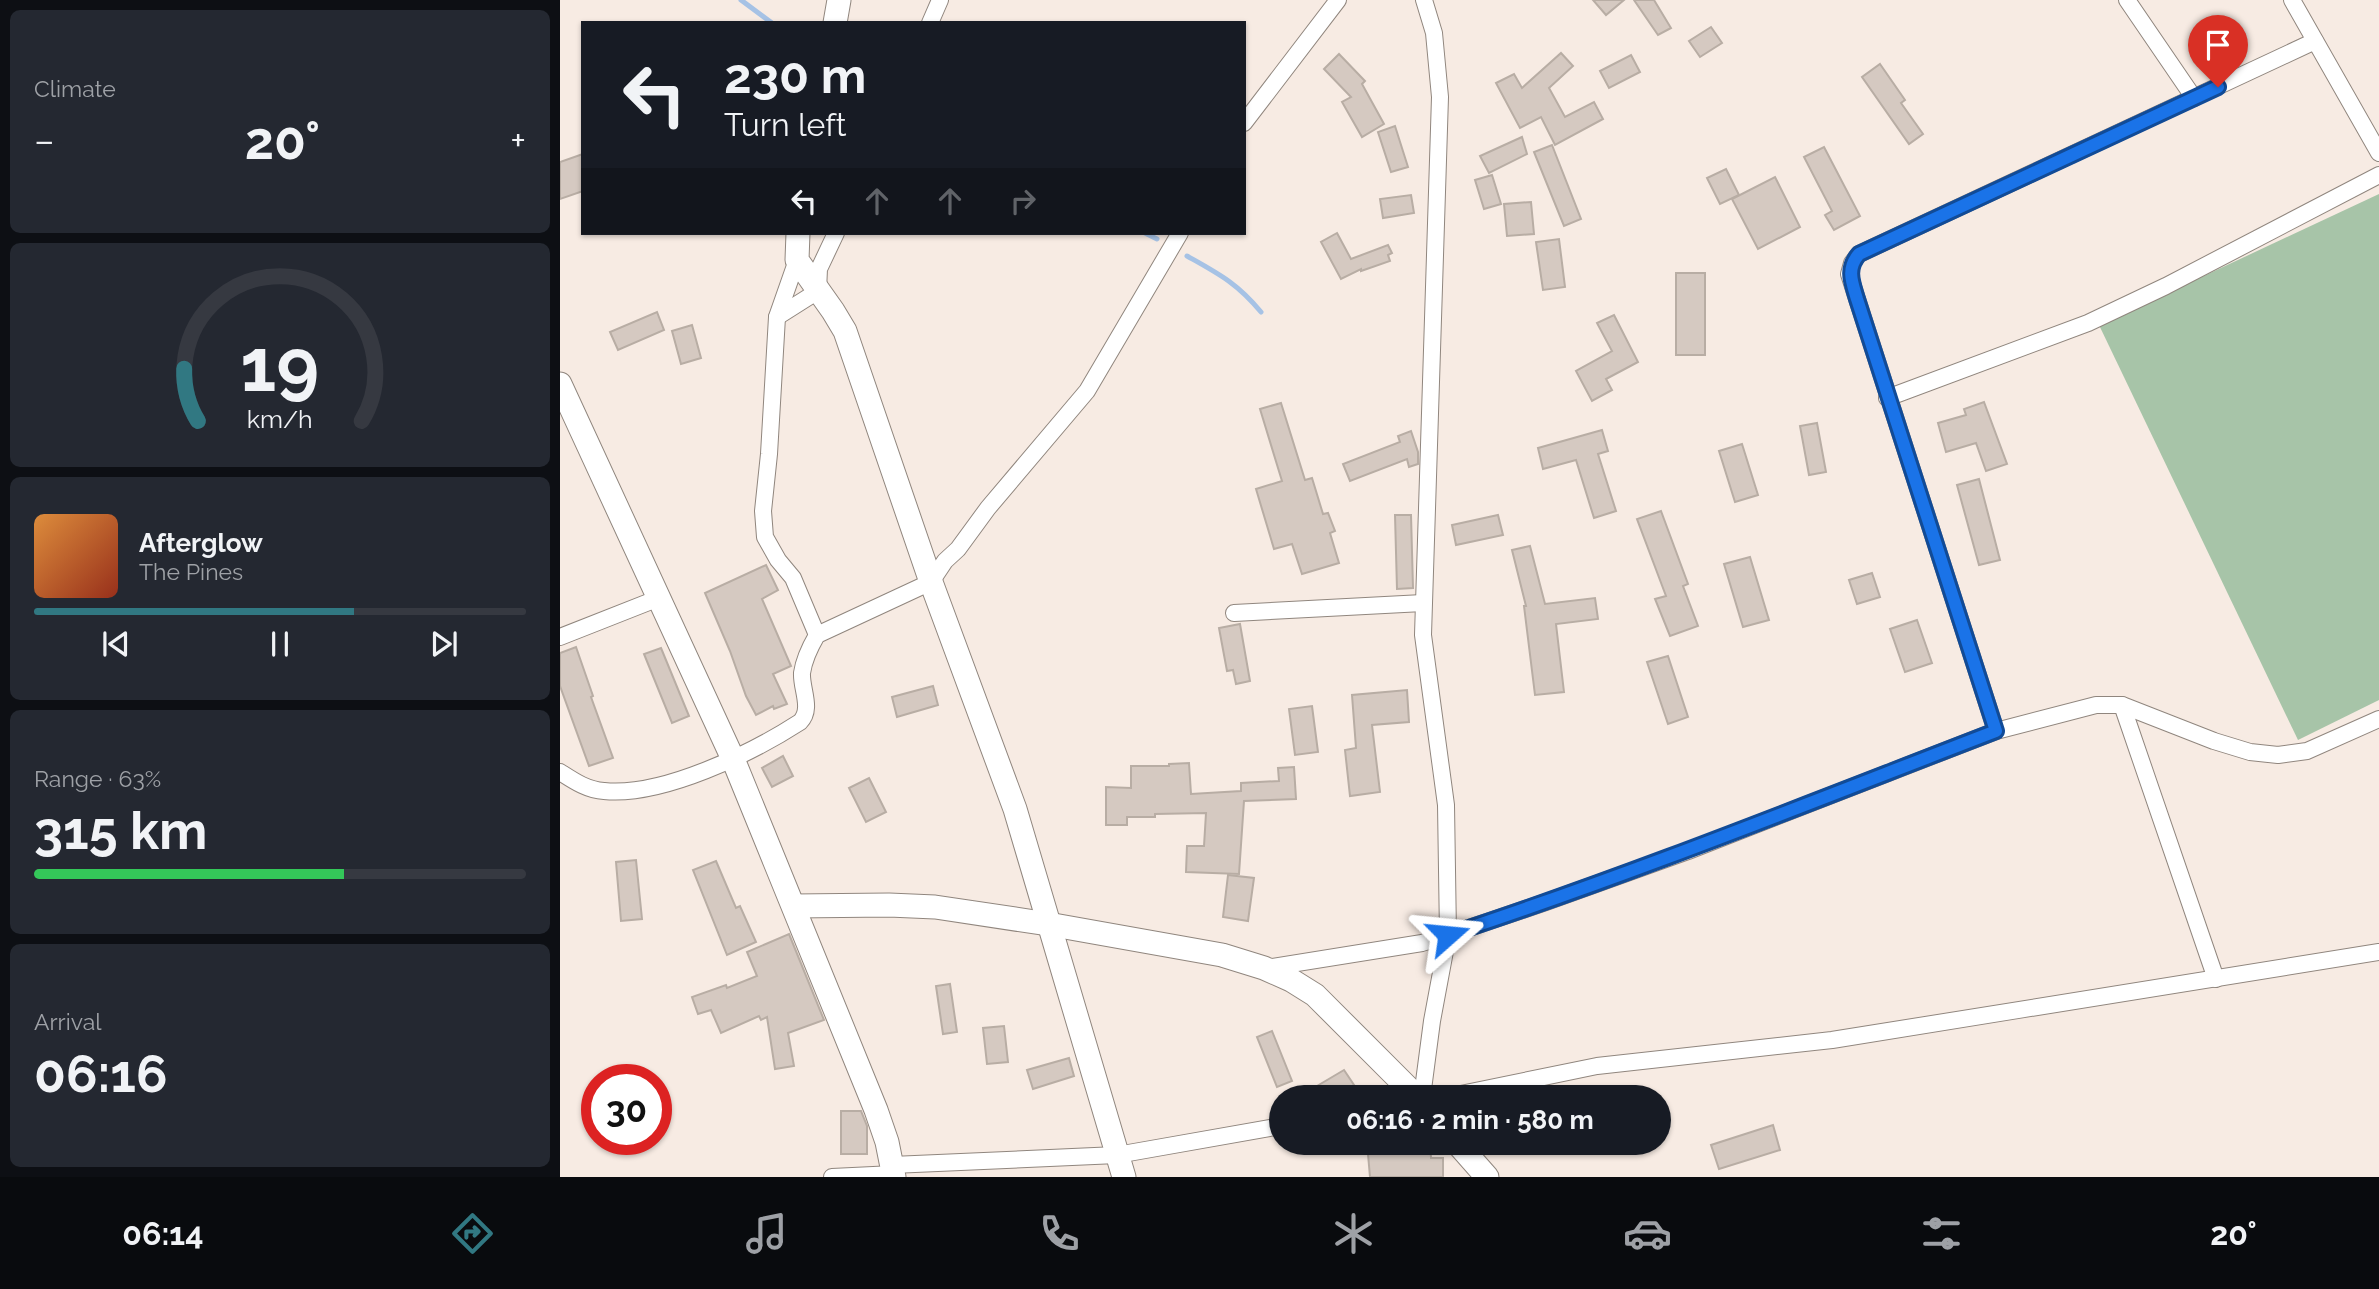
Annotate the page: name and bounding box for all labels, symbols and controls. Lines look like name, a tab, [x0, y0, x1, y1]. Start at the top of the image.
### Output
pin	[2188, 15, 2248, 87]
icon: arrive	[2199, 26, 2237, 64]
text: 230 m	[724, 47, 866, 104]
icon: left	[609, 49, 700, 140]
text: Climate	[34, 75, 116, 102]
text: Turn left	[724, 106, 846, 143]
text: 20°	[245, 110, 320, 171]
text: −	[34, 118, 54, 163]
text: +	[510, 118, 526, 163]
icon: left	[785, 182, 823, 220]
icon: ahead	[858, 182, 896, 220]
icon: ahead	[931, 182, 969, 220]
icon: right	[1004, 182, 1042, 220]
text: 19	[241, 324, 319, 409]
text: km/h	[247, 404, 313, 434]
text: Afterglow	[139, 528, 263, 558]
text: The Pines	[139, 558, 243, 585]
icon: previous	[97, 625, 135, 663]
icon: pause	[261, 625, 299, 663]
icon: next	[425, 625, 463, 663]
text: Range · 63%	[34, 765, 161, 792]
text: 315 km	[34, 800, 207, 861]
position arrow	[1411, 898, 1485, 972]
text: Arrival	[34, 1008, 101, 1035]
text: 06:16	[34, 1043, 168, 1104]
speed limit sign: 30	[581, 1064, 672, 1155]
text: 06:16 · 2 min · 580 m	[1346, 1105, 1594, 1135]
icon: directions	[448, 1209, 497, 1258]
icon: music	[742, 1209, 791, 1258]
icon: phone	[1035, 1209, 1084, 1258]
icon: climate	[1329, 1209, 1378, 1258]
icon: car	[1623, 1209, 1672, 1258]
icon: filters	[1917, 1209, 1966, 1258]
text: 06:14	[122, 1215, 203, 1252]
text: 20°	[2210, 1215, 2257, 1252]

